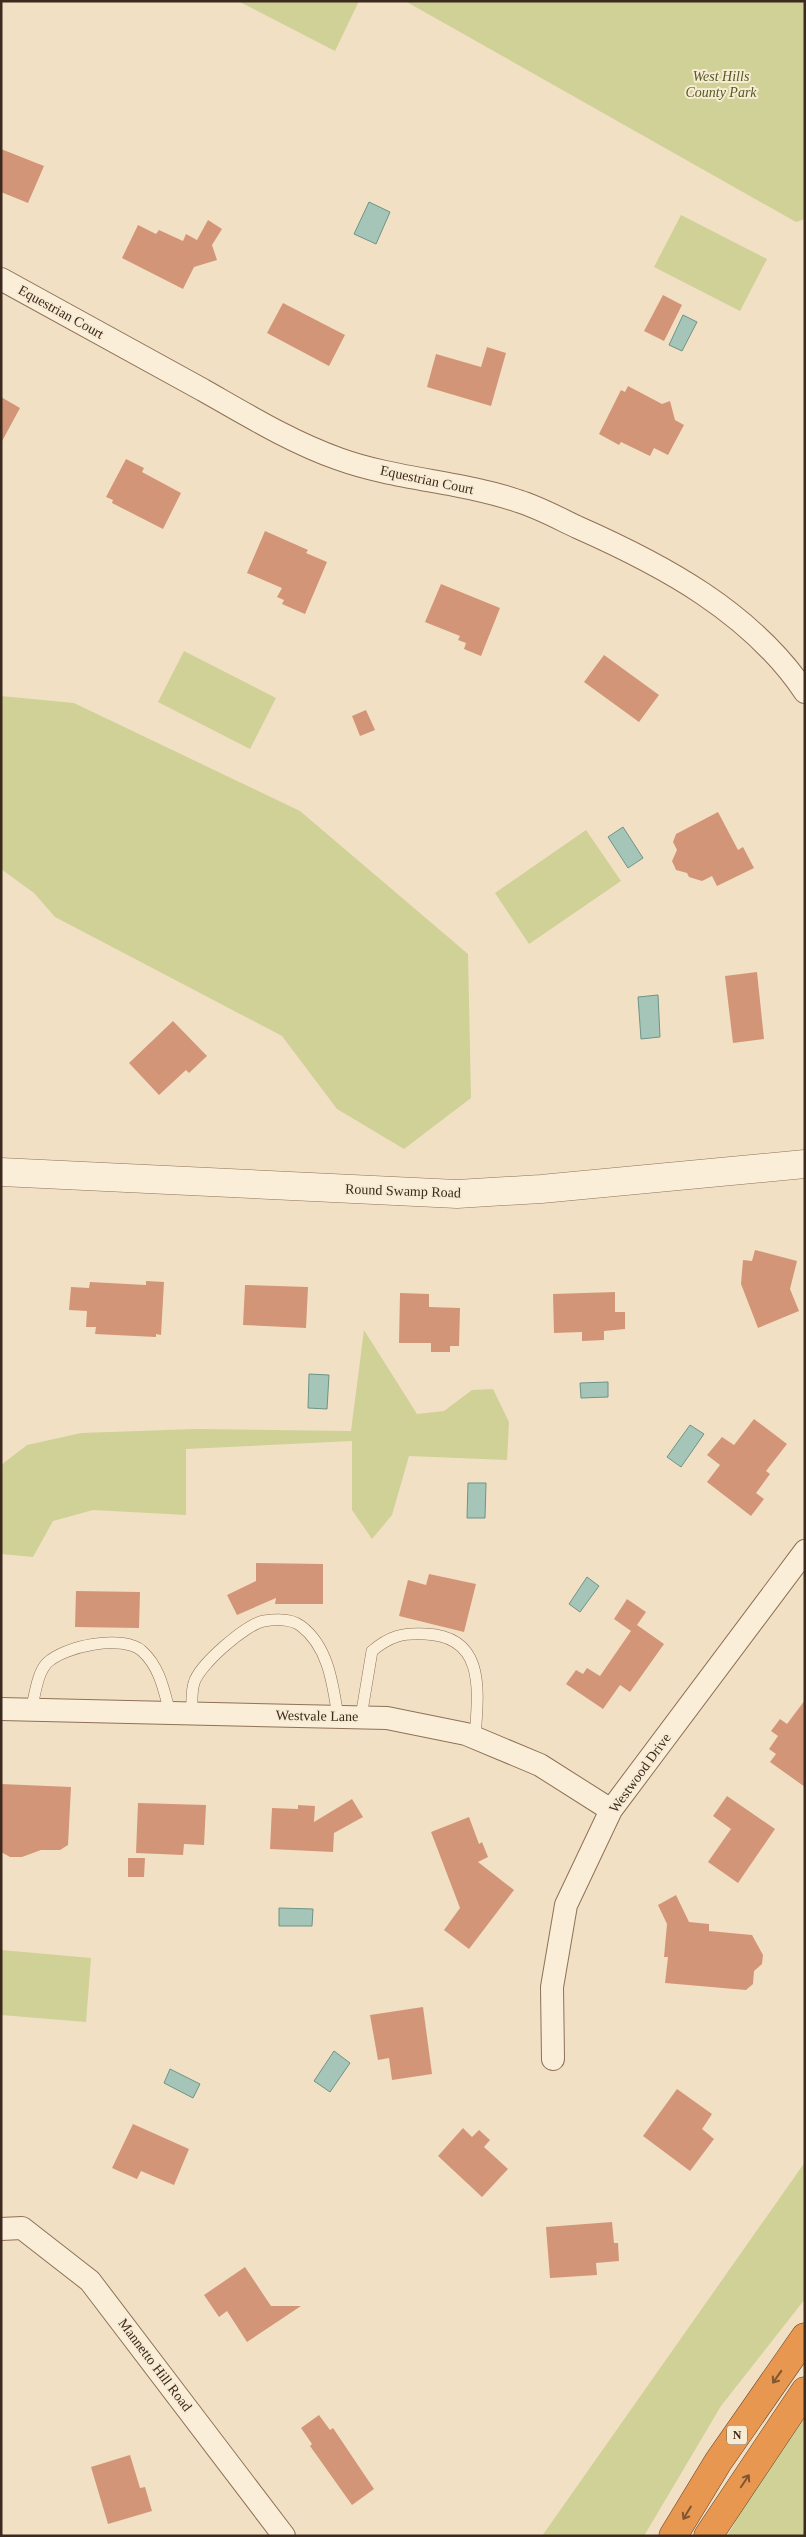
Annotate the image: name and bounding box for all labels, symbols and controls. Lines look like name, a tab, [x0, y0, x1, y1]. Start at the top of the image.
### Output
park label: West Hills County Park	[685, 69, 757, 100]
street label: Equestrian Court	[16, 282, 106, 342]
street label: Equestrian Court	[379, 463, 475, 497]
street label: Round Swamp Road	[345, 1181, 461, 1201]
street label: Westvale Lane	[276, 1708, 358, 1724]
street label: Westwood Drive	[606, 1731, 674, 1815]
street label: Mannetto Hill Road	[115, 2316, 195, 2414]
one-way arrow	[772, 2370, 782, 2384]
road number: N	[727, 2426, 747, 2444]
one-way arrow	[740, 2474, 750, 2488]
one-way arrow	[682, 2505, 692, 2519]

